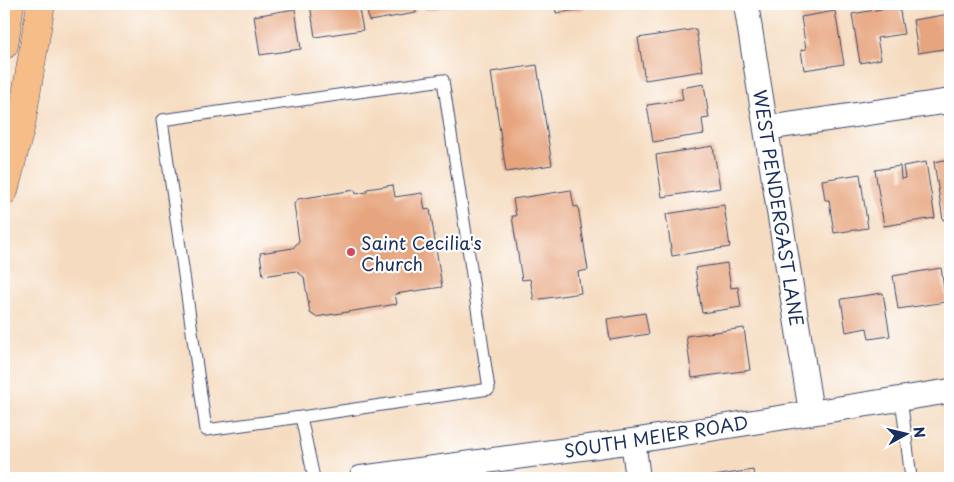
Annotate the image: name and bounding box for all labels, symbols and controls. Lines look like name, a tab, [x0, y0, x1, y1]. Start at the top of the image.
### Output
street label: WEST PENDERGAST LANE	[747, 88, 811, 328]
place label: Saint Cecilia's Church	[361, 229, 482, 277]
marker: Saint Cecilia's Church	[345, 246, 357, 258]
street label: SOUTH MEIER ROAD	[562, 408, 750, 464]
north arrow	[882, 410, 932, 460]
text: N	[908, 425, 931, 439]

